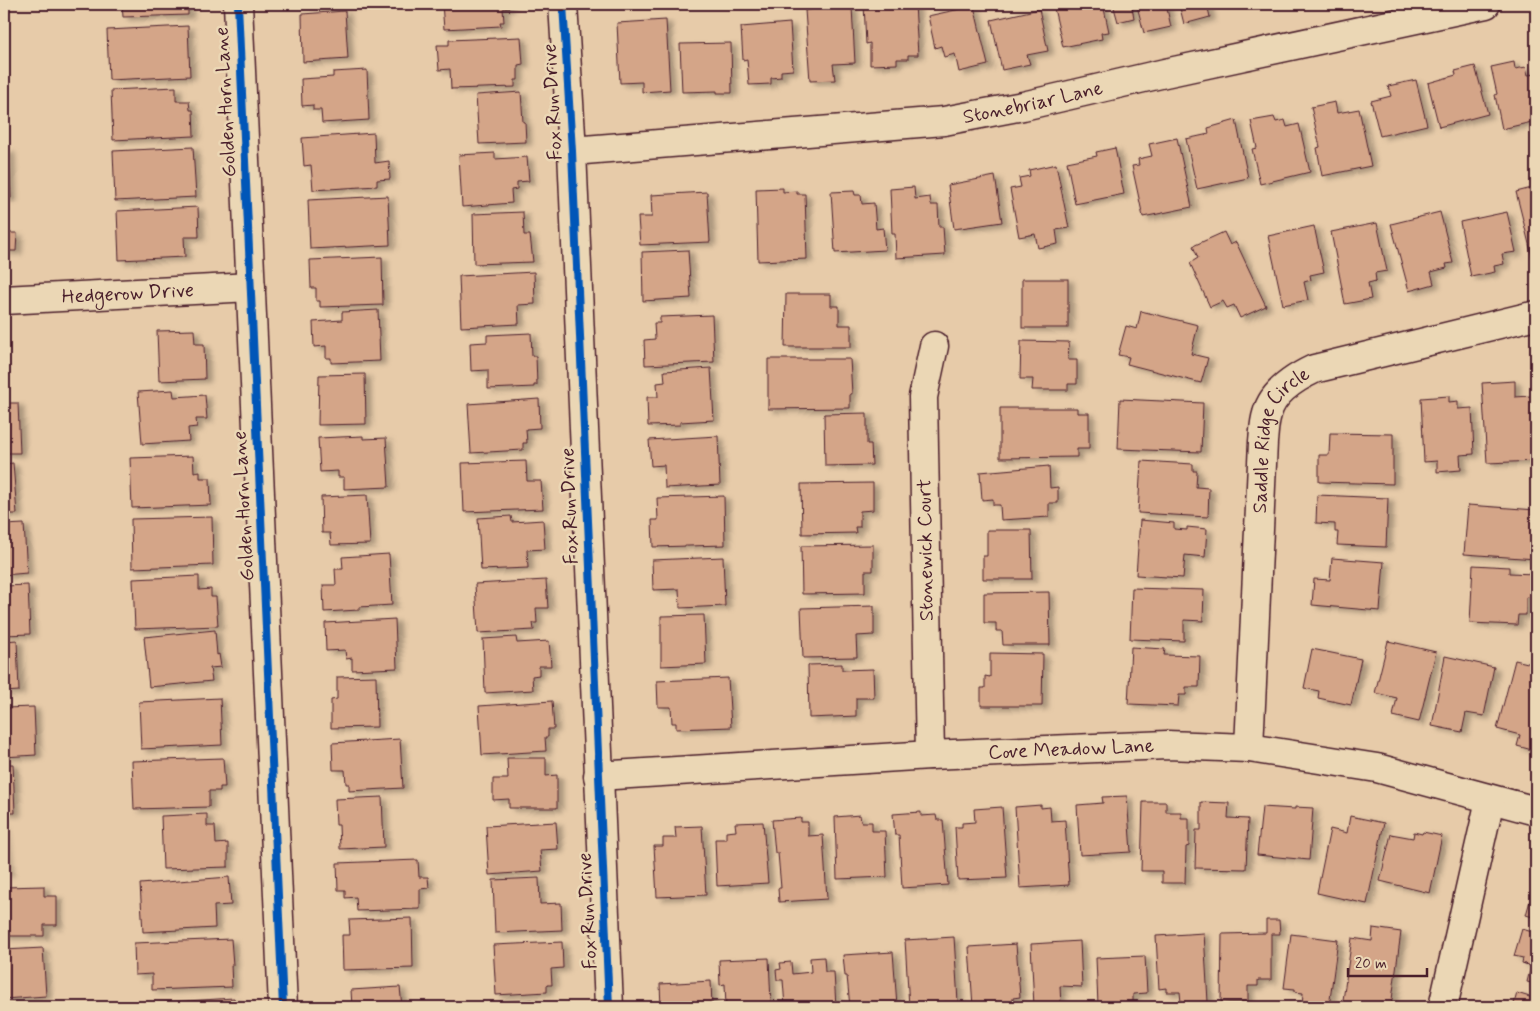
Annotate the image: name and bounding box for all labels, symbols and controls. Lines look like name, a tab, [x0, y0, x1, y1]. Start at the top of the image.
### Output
street label: Golden Horn Lane	[209, 26, 243, 178]
street label: Fox Run Drive	[536, 43, 570, 161]
street label: Stonebriar Lane	[961, 74, 1106, 131]
street label: Hedgerow Drive	[61, 277, 195, 310]
street label: Saddle Ridge Circle	[1246, 360, 1315, 514]
street label: Golden Horn Lane	[227, 430, 261, 582]
street label: Fox Run Drive	[554, 447, 586, 565]
street label: Stonewick Court	[911, 479, 941, 621]
street label: Cove Meadow Lane	[988, 732, 1155, 766]
street label: Fox Run Drive	[571, 852, 605, 970]
scale bar	[1348, 946, 1426, 978]
text: 20 m	[1355, 954, 1387, 974]

